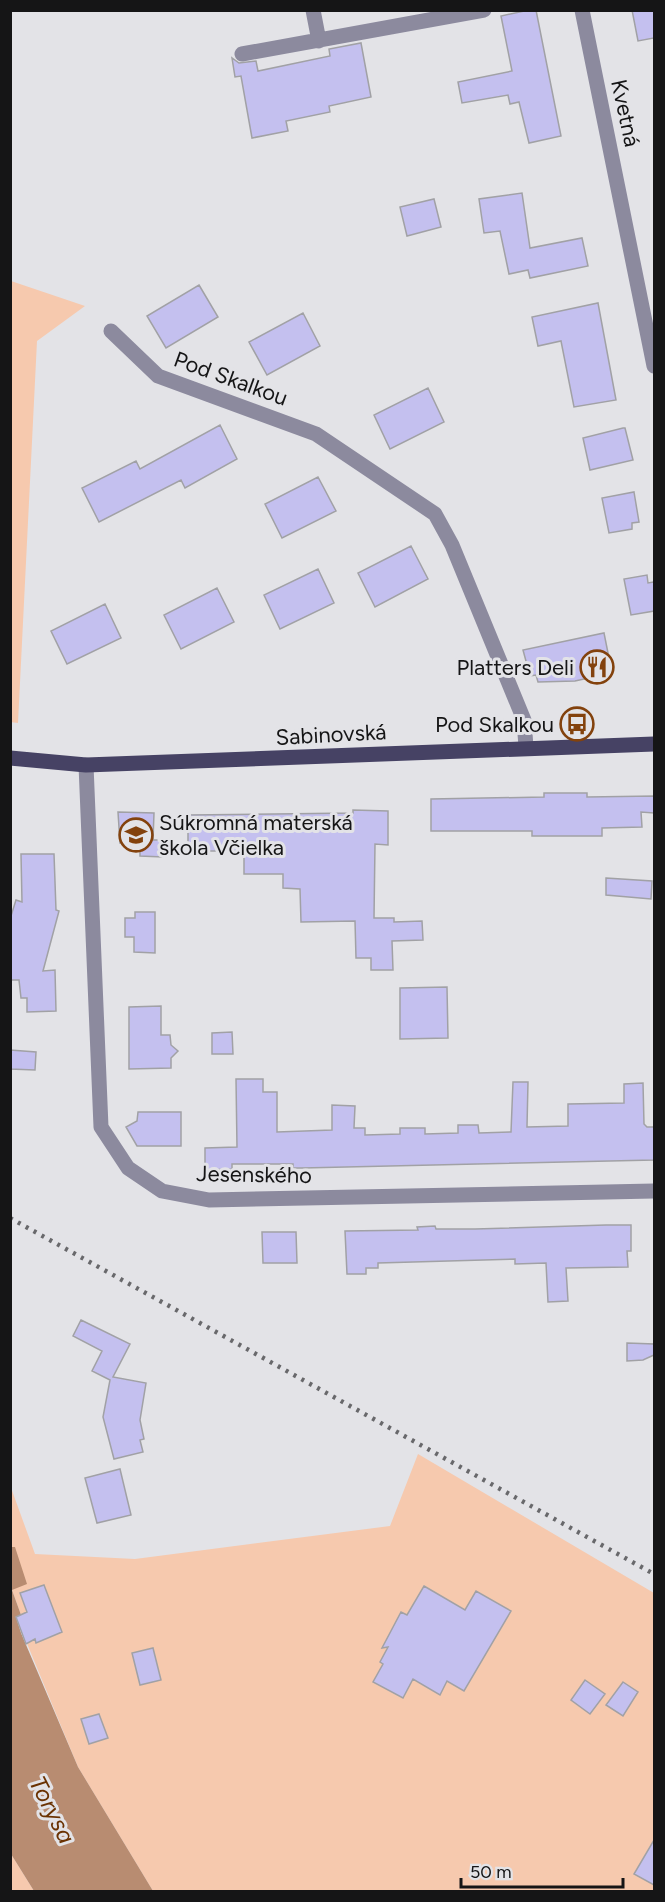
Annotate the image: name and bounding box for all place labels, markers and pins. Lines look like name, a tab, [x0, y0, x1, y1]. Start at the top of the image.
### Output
restaurant icon: Platters Deli	[579, 649, 615, 685]
place label: Platters Deli	[456, 654, 574, 681]
bus stop icon: Pod Skalkou	[559, 706, 595, 742]
place label: Pod Skalkou	[435, 711, 554, 738]
place label: Súkromná materská škola Včielka	[159, 809, 353, 861]
school or university icon: Súkromná materská škola Včielka	[118, 817, 154, 853]

